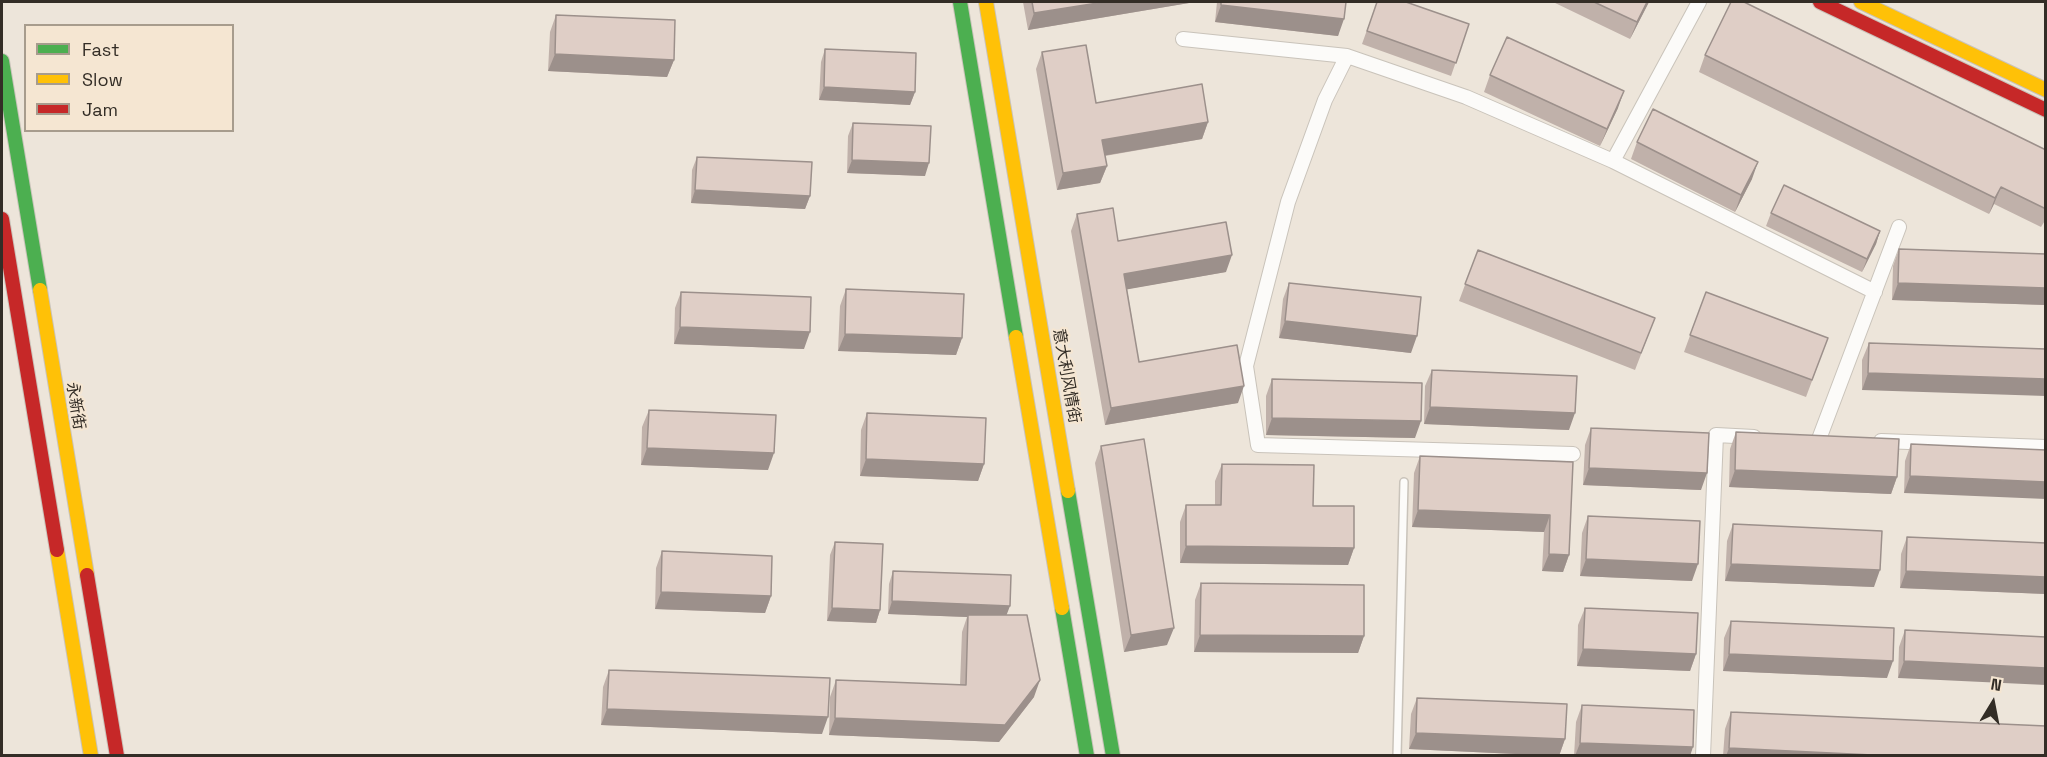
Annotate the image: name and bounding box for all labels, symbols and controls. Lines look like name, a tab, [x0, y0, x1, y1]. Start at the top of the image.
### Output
legend	[24, 24, 234, 132]
text: Fast	[82, 38, 119, 61]
text: Slow	[82, 68, 123, 91]
text: Jam	[82, 98, 118, 121]
street label: 意大利风情街	[1048, 327, 1084, 425]
street label: 永新街	[62, 381, 88, 431]
north arrow	[1963, 673, 2023, 733]
text: N	[1989, 674, 2003, 696]

